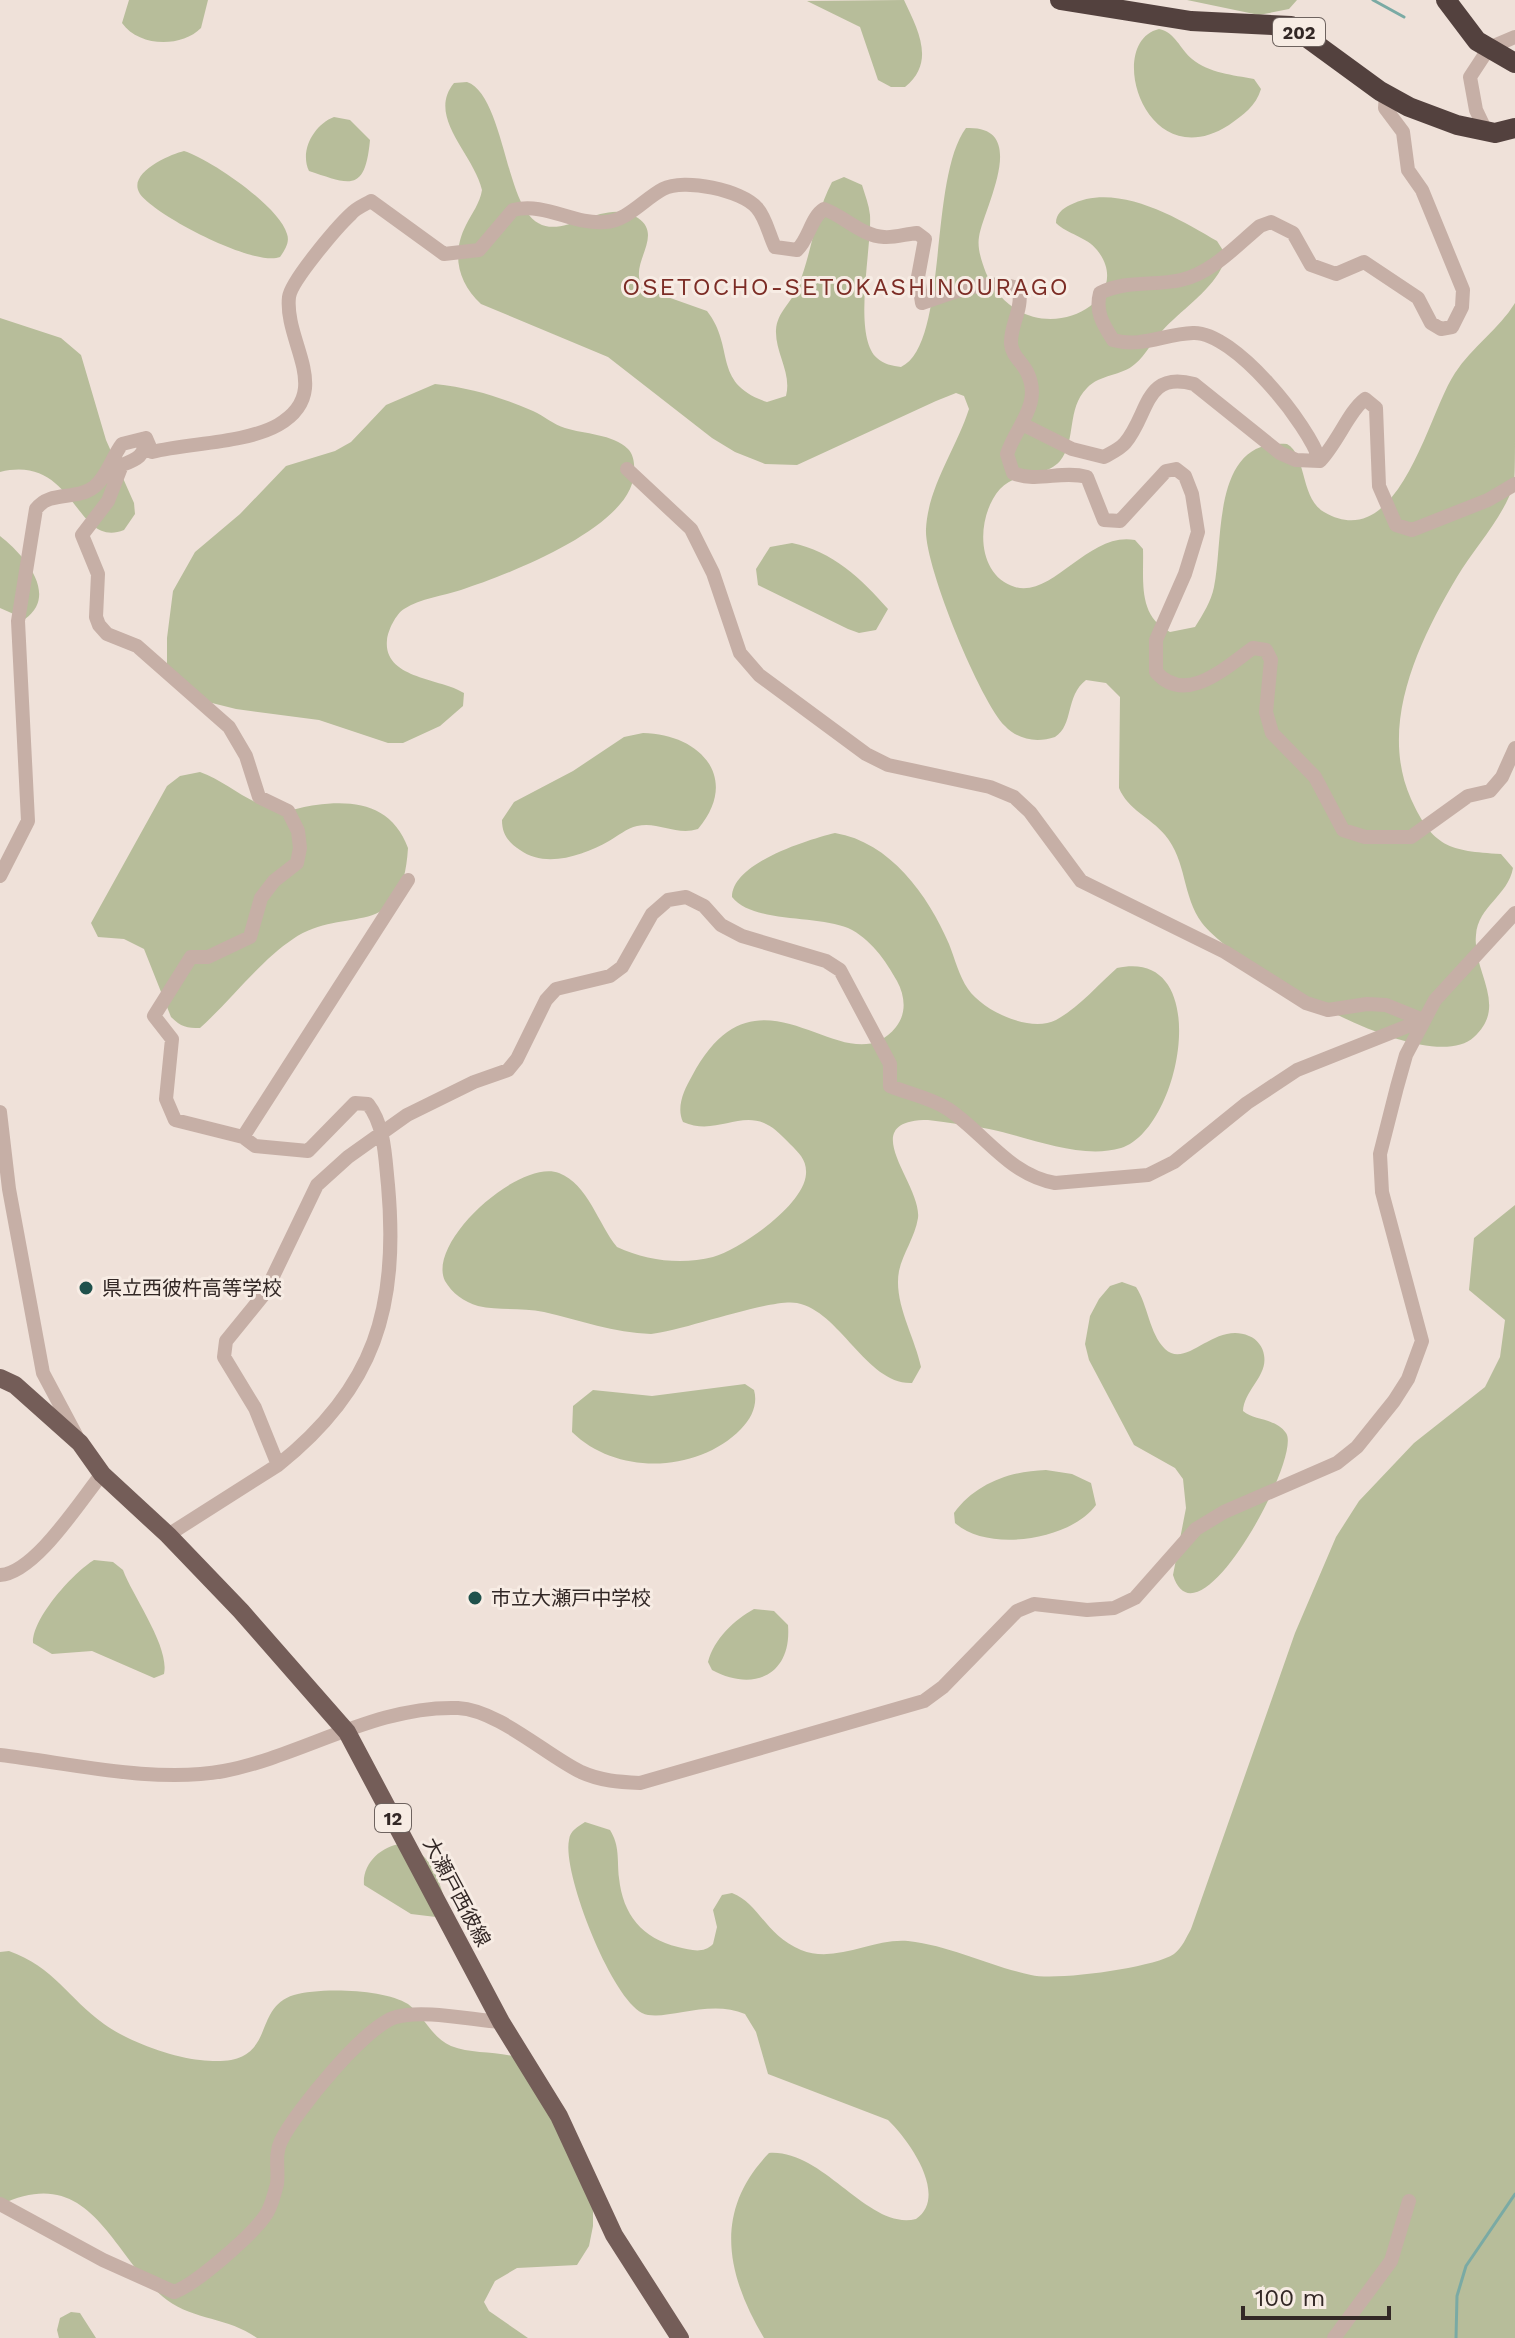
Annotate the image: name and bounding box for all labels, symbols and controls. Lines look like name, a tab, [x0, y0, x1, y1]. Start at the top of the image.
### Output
road number: 202	[1273, 18, 1325, 46]
district label: OSETOCHO-SETOKASHINOURAGO	[622, 273, 1070, 301]
place label: 県立西彼杵高等学校	[102, 1276, 282, 1300]
marker: 県立西彼杵高等学校	[77, 1279, 95, 1297]
place label: 市立大瀬戸中学校	[491, 1586, 651, 1610]
marker: 市立大瀬戸中学校	[466, 1589, 484, 1607]
road number: 12	[375, 1804, 411, 1832]
street label: 大瀬戸西彼線	[418, 1833, 496, 1951]
scale bar	[1243, 2270, 1389, 2320]
text: 100 m	[1255, 2284, 1325, 2312]

